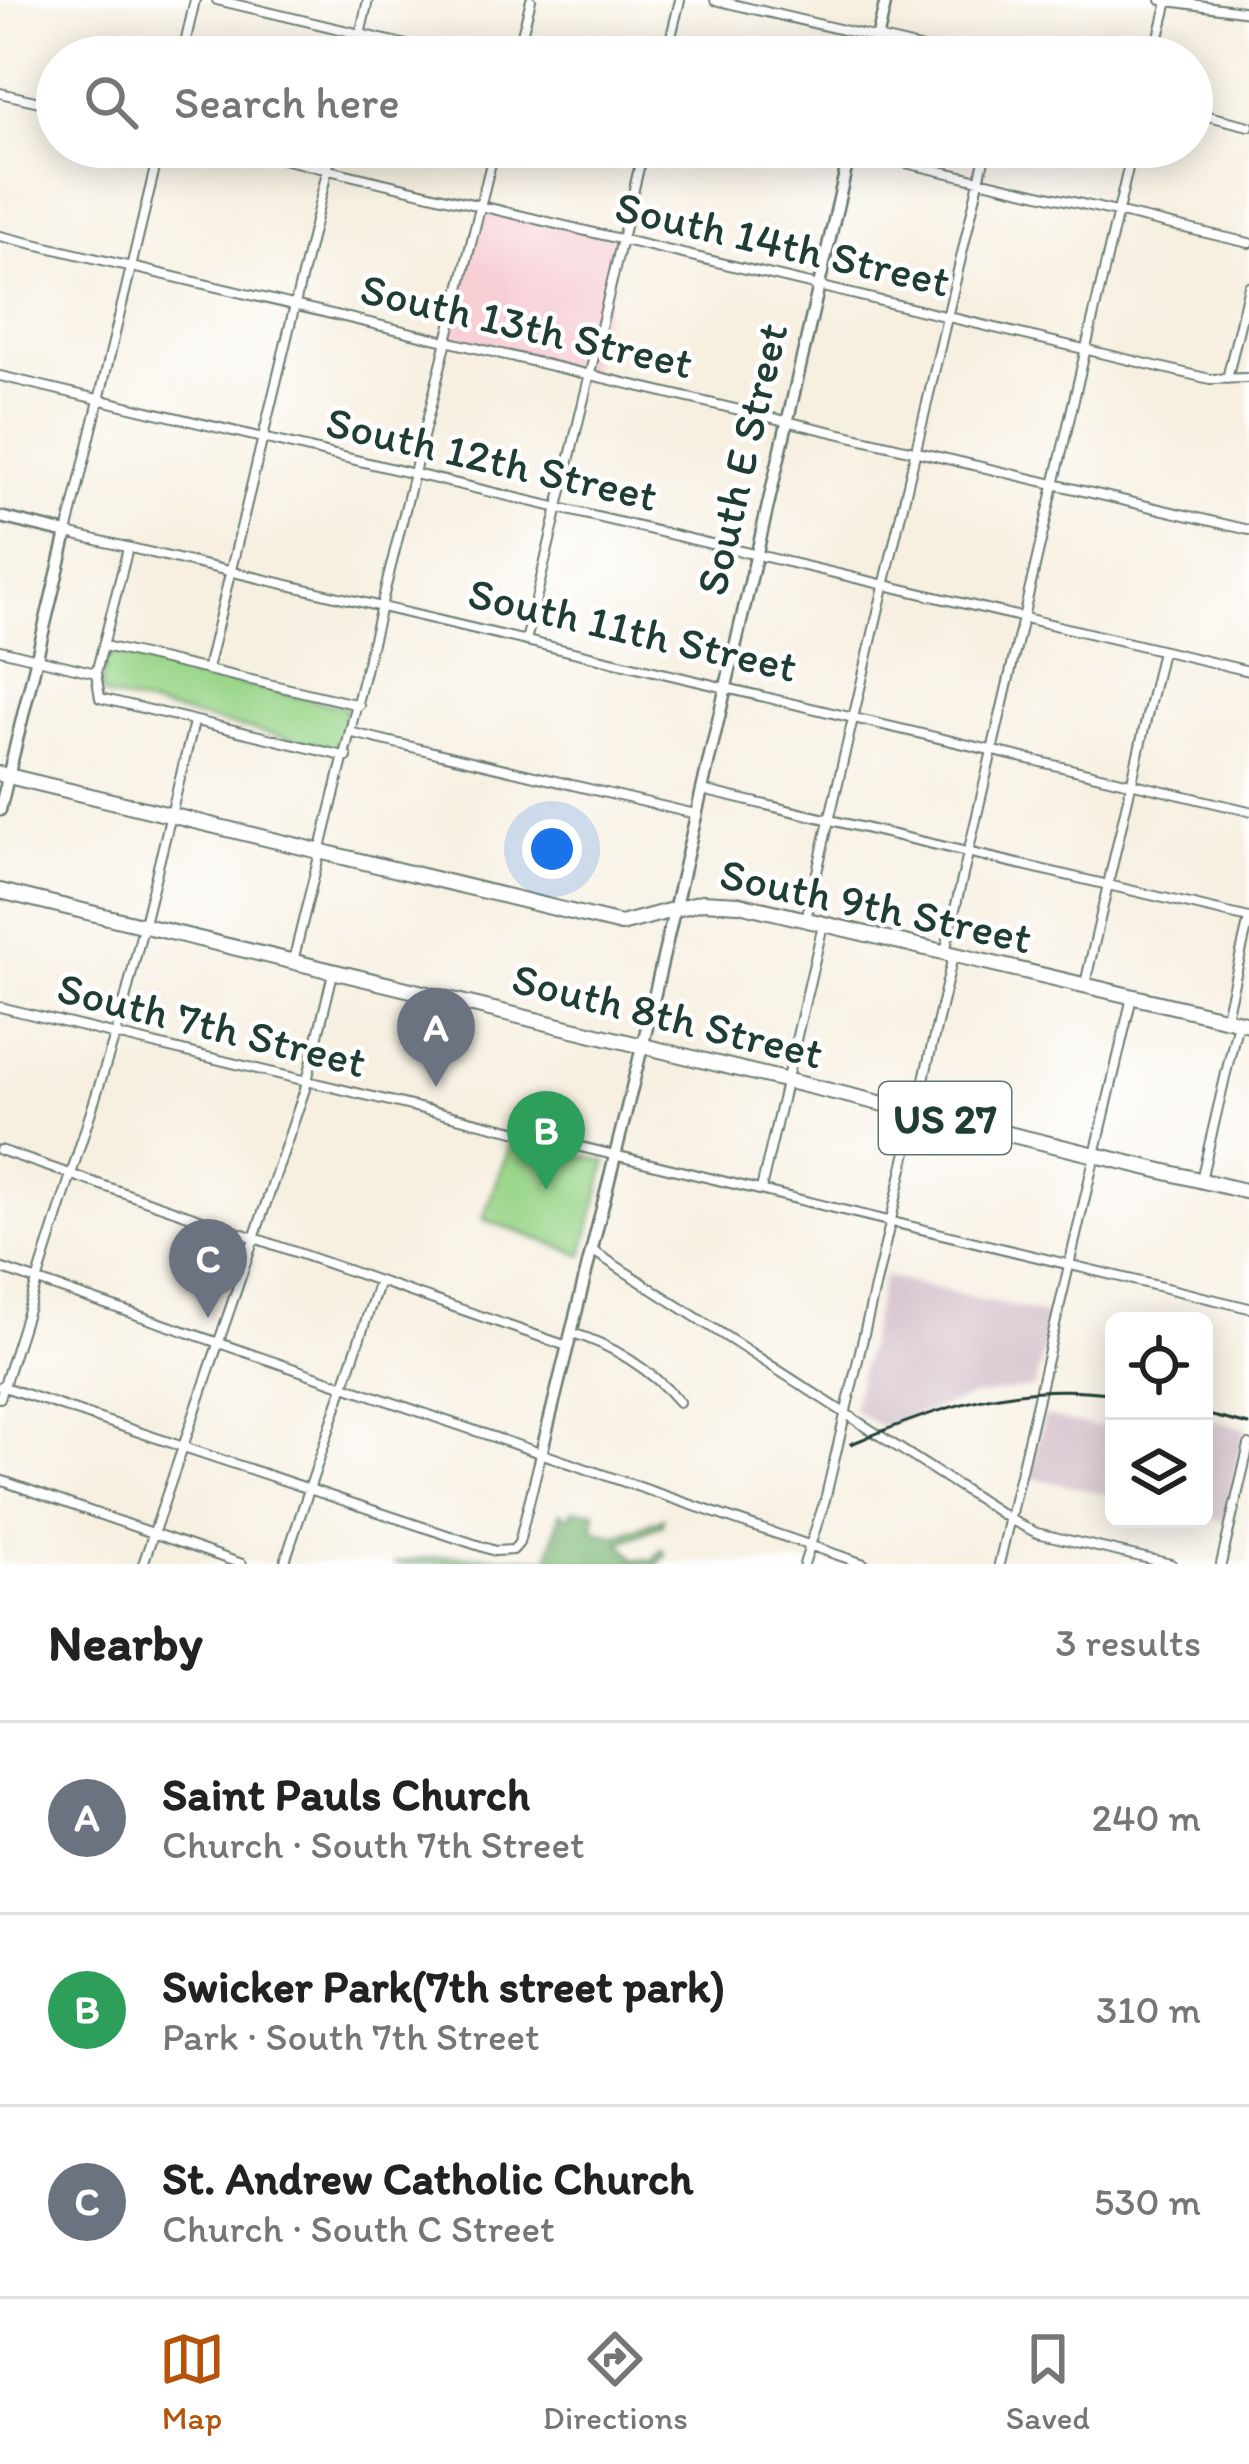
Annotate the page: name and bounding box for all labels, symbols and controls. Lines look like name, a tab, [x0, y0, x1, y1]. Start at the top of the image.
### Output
search box	[36, 36, 1213, 168]
icon: search	[78, 69, 144, 135]
text: Search here	[174, 75, 400, 129]
street label: South 14th Street	[610, 178, 956, 308]
street label: South 13th Street	[356, 261, 698, 389]
street label: South E Street	[683, 318, 799, 600]
street label: South 12th Street	[321, 394, 663, 522]
street label: South 11th Street	[463, 565, 803, 693]
your location	[522, 819, 582, 879]
street label: South 9th Street	[715, 846, 1037, 964]
street label: South 8th Street	[507, 950, 829, 1080]
street label: South 7th Street	[52, 960, 372, 1088]
pin: A	[397, 988, 475, 1087]
road number: US 27	[879, 1082, 1011, 1154]
pin: B	[507, 1091, 585, 1190]
pin: C	[169, 1219, 247, 1318]
map controls	[1105, 1312, 1213, 1528]
button: locate	[1105, 1312, 1213, 1420]
button: layers	[1105, 1420, 1213, 1528]
text: Nearby	[48, 1612, 203, 1673]
text: 3 results	[1055, 1619, 1201, 1666]
text: Saint Pauls Church	[162, 1767, 530, 1821]
text: A	[75, 1794, 99, 1841]
text: 240 m	[1091, 1794, 1201, 1841]
text: Church · South 7th Street	[162, 1821, 585, 1868]
text: Swicker Park(7th street park)	[162, 1959, 725, 2013]
text: B	[74, 1986, 100, 2033]
text: 310 m	[1096, 1986, 1201, 2033]
text: Park · South 7th Street	[162, 2013, 540, 2060]
text: St. Andrew Catholic Church	[162, 2151, 693, 2205]
text: C	[74, 2178, 100, 2225]
text: 530 m	[1094, 2178, 1201, 2225]
text: Church · South C Street	[162, 2205, 555, 2252]
tab: Map	[159, 2326, 225, 2437]
tab: Directions	[543, 2326, 688, 2437]
tab: Saved	[1006, 2326, 1090, 2437]

